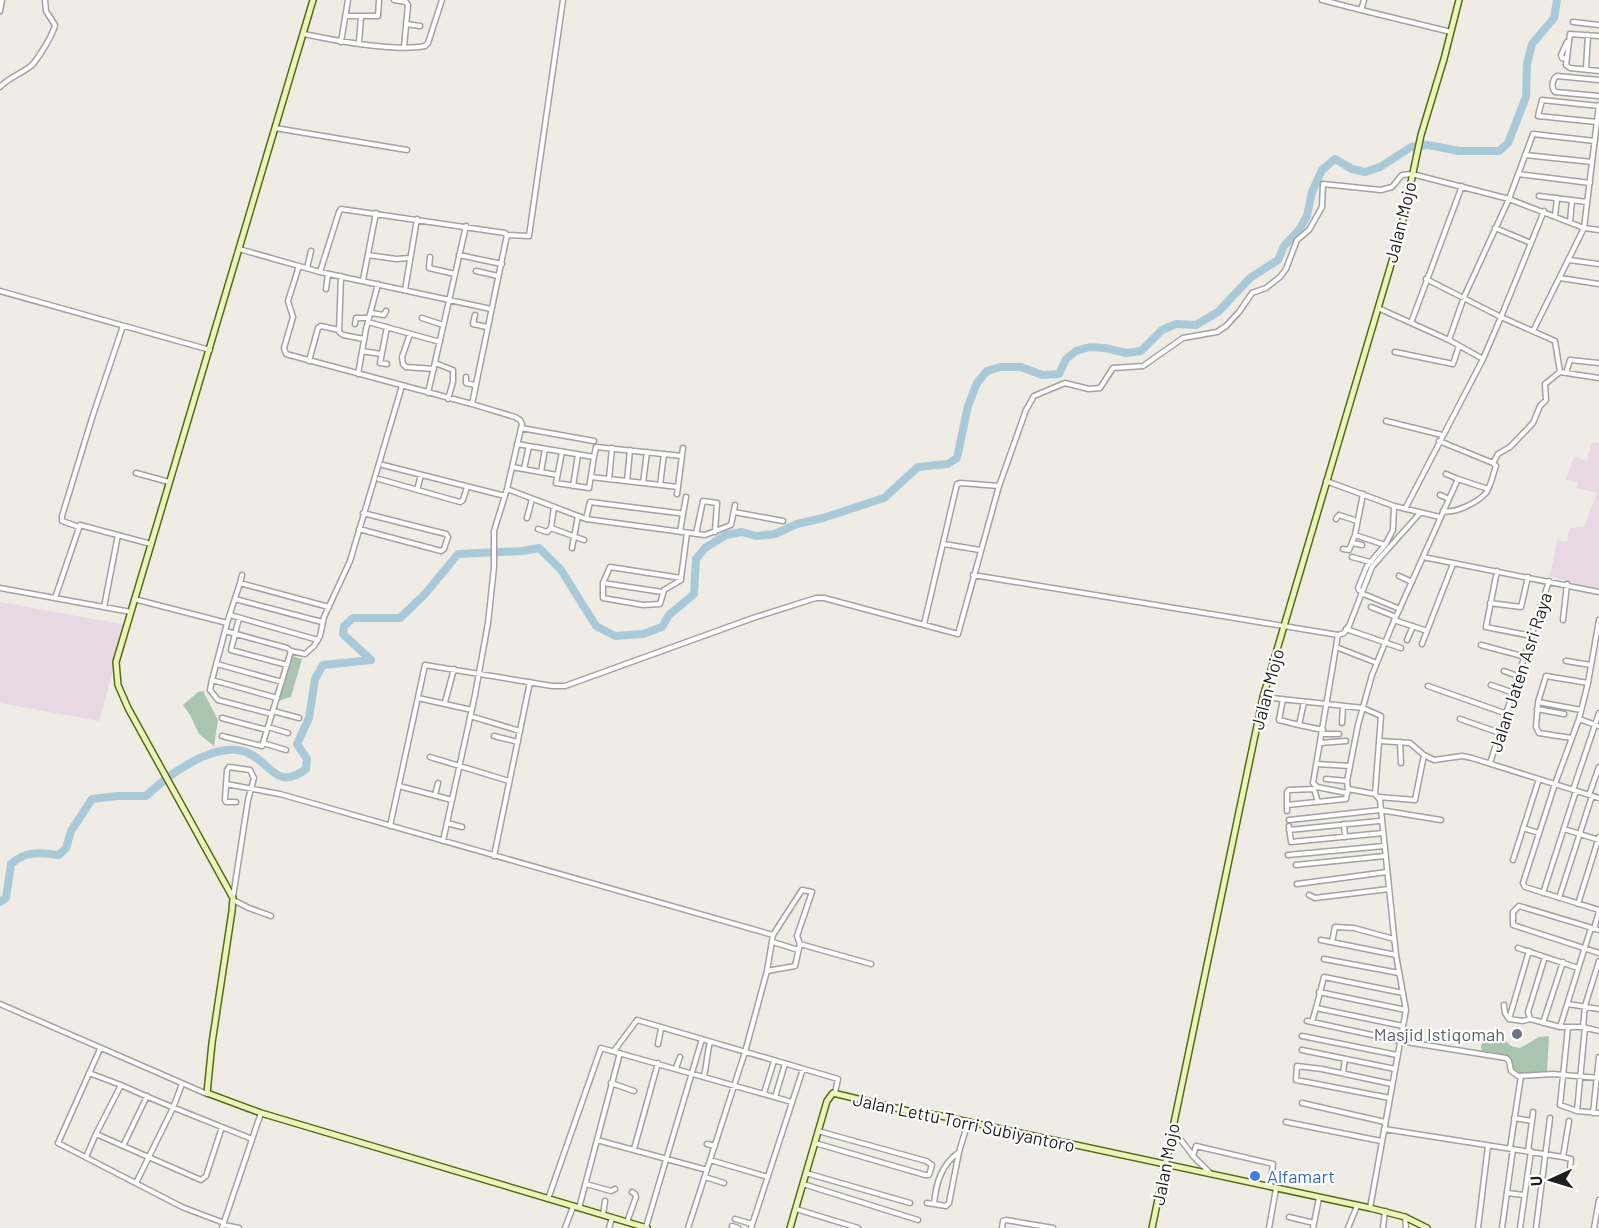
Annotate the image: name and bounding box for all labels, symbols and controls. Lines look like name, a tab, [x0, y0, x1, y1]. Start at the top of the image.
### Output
street label: Jalan Mojo	[1379, 179, 1421, 265]
street label: Jalan Jaten Asri Raya	[1484, 589, 1556, 755]
street label: Jalan Mojo	[1246, 646, 1288, 732]
place label: Masjid Istiqomah	[1374, 1023, 1505, 1045]
marker: Masjid Istiqomah	[1510, 1027, 1524, 1041]
street label: Jalan Lettu Torri Subiyantoro	[851, 1088, 1077, 1156]
street label: Jalan Mojo	[1146, 1121, 1184, 1207]
north arrow	[1521, 1150, 1581, 1210]
place label: Alfamart	[1267, 1165, 1335, 1187]
marker: Alfamart	[1248, 1169, 1262, 1183]
text: U	[1526, 1175, 1545, 1187]

